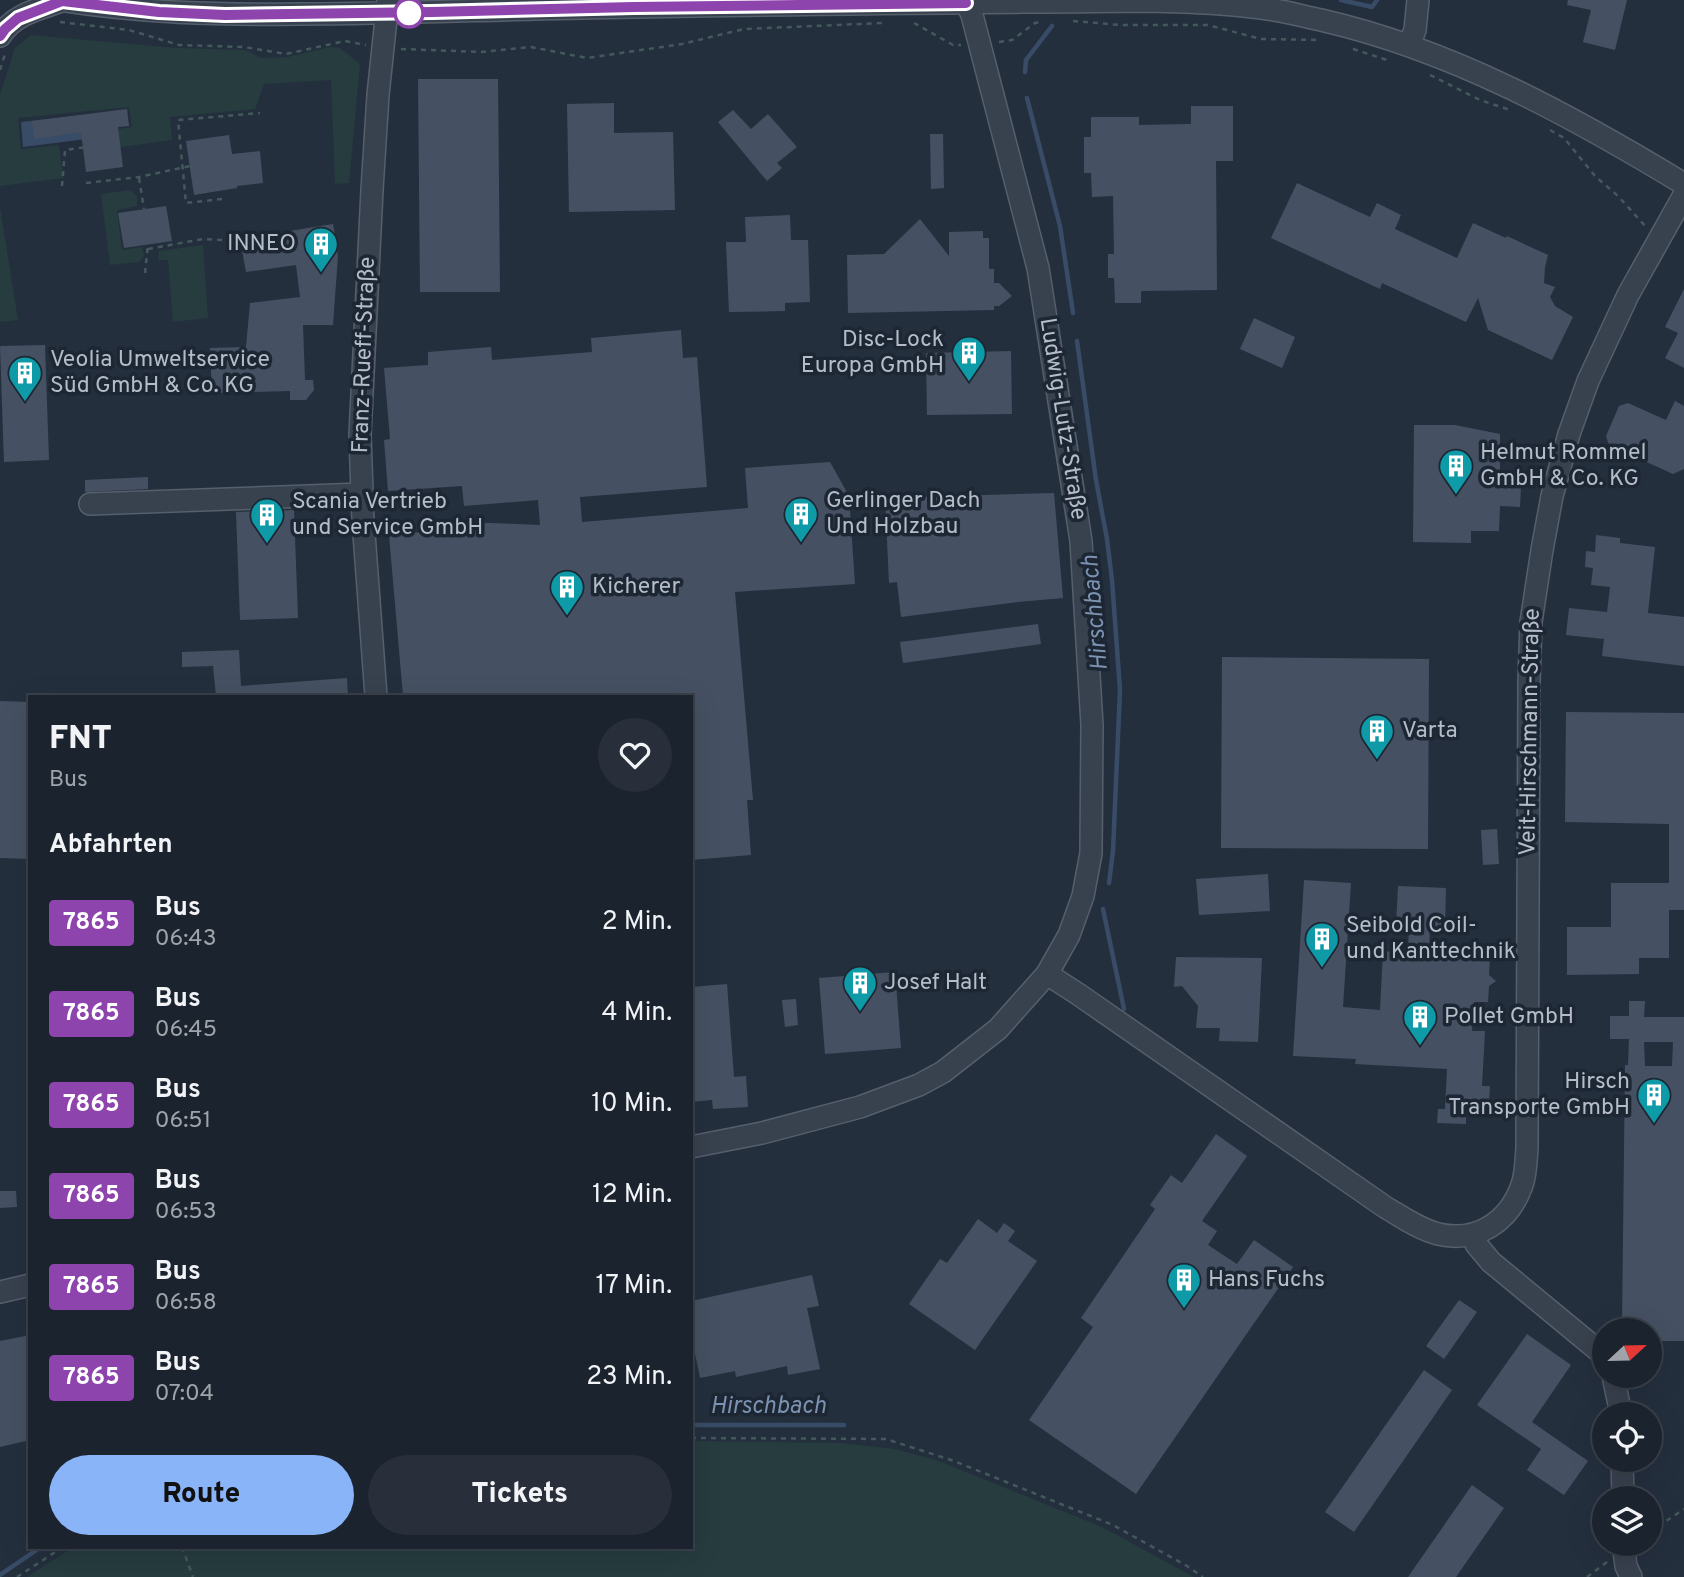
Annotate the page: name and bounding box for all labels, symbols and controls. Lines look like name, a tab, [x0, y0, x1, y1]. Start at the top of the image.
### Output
unlabelled marker	[394, 0, 424, 28]
building icon: INNEO	[302, 225, 340, 274]
place label: INNEO	[227, 230, 296, 259]
street label: Franz-Rueff-Straße	[347, 256, 383, 454]
street label: Ludwig-Lutz-Straße	[1032, 316, 1092, 522]
place label: Disc-Lock Europa GmbH	[801, 326, 944, 381]
building icon: Disc-Lock Europa GmbH	[950, 334, 988, 383]
place label: Veolia Umweltservice Süd GmbH & Co. KG	[50, 346, 270, 401]
building icon: Veolia Umweltservice Süd GmbH & Co. KG	[6, 354, 44, 403]
place label: Helmut Rommel GmbH & Co. KG	[1480, 439, 1647, 494]
building icon: Helmut Rommel GmbH & Co. KG	[1437, 447, 1475, 496]
place label: Gerlinger Dach Und Holzbau	[826, 487, 980, 542]
place label: Scania Vertrieb und Service GmbH	[292, 488, 483, 543]
building icon: Gerlinger Dach Und Holzbau	[782, 495, 820, 544]
building icon: Scania Vertrieb und Service GmbH	[248, 496, 286, 545]
water label: Hirschbach	[1076, 554, 1116, 672]
building icon: Kicherer	[548, 568, 586, 617]
place label: Kicherer	[592, 573, 680, 602]
street label: Veit-Hirschmann-Straße	[1514, 608, 1548, 856]
building icon: Varta	[1358, 712, 1396, 761]
place label: Varta	[1402, 717, 1458, 746]
button: heart	[598, 718, 672, 792]
text: FNT	[49, 719, 112, 761]
text: Bus	[49, 766, 88, 795]
text: Abfahrten	[49, 829, 173, 862]
text: Bus	[155, 892, 201, 925]
text: 2 Min.	[602, 906, 672, 939]
text: 7865	[63, 908, 120, 938]
place label: Seibold Coil- und Kanttechnik	[1346, 912, 1516, 967]
building icon: Seibold Coil- und Kanttechnik	[1303, 920, 1341, 969]
text: 06:43	[155, 925, 216, 954]
building icon: Josef Halt	[841, 964, 879, 1013]
place label: Josef Halt	[884, 969, 987, 998]
text: Bus	[155, 983, 201, 1016]
text: 4 Min.	[602, 997, 672, 1030]
building icon: Pollet GmbH	[1401, 998, 1439, 1047]
text: 7865	[63, 999, 120, 1029]
place label: Pollet GmbH	[1444, 1003, 1574, 1032]
text: 06:45	[155, 1016, 217, 1045]
place label: Hirsch Transporte GmbH	[1448, 1068, 1630, 1123]
text: Bus	[155, 1074, 201, 1107]
building icon: Hirsch Transporte GmbH	[1635, 1076, 1673, 1125]
text: 10 Min.	[591, 1088, 672, 1121]
text: 7865	[63, 1090, 120, 1120]
text: 06:51	[155, 1107, 211, 1136]
text: Bus	[155, 1165, 201, 1198]
text: 12 Min.	[592, 1179, 672, 1212]
text: 7865	[63, 1181, 120, 1211]
text: 06:53	[155, 1198, 216, 1227]
text: Bus	[155, 1256, 201, 1289]
building icon: Hans Fuchs	[1165, 1261, 1203, 1310]
place label: Hans Fuchs	[1208, 1266, 1325, 1295]
text: 17 Min.	[596, 1270, 672, 1303]
text: 7865	[63, 1272, 120, 1302]
text: 06:58	[155, 1289, 217, 1318]
north arrow	[1592, 1318, 1662, 1388]
map controls	[1592, 1318, 1662, 1556]
text: Bus	[155, 1347, 201, 1380]
text: 23 Min.	[586, 1361, 672, 1394]
text: 7865	[63, 1363, 120, 1393]
text: 07:04	[155, 1380, 214, 1409]
water label: Hirschbach	[710, 1392, 826, 1422]
button: locate	[1592, 1402, 1662, 1472]
button: Route	[49, 1455, 354, 1535]
button: Tickets	[368, 1455, 672, 1535]
button: layers	[1592, 1486, 1662, 1556]

